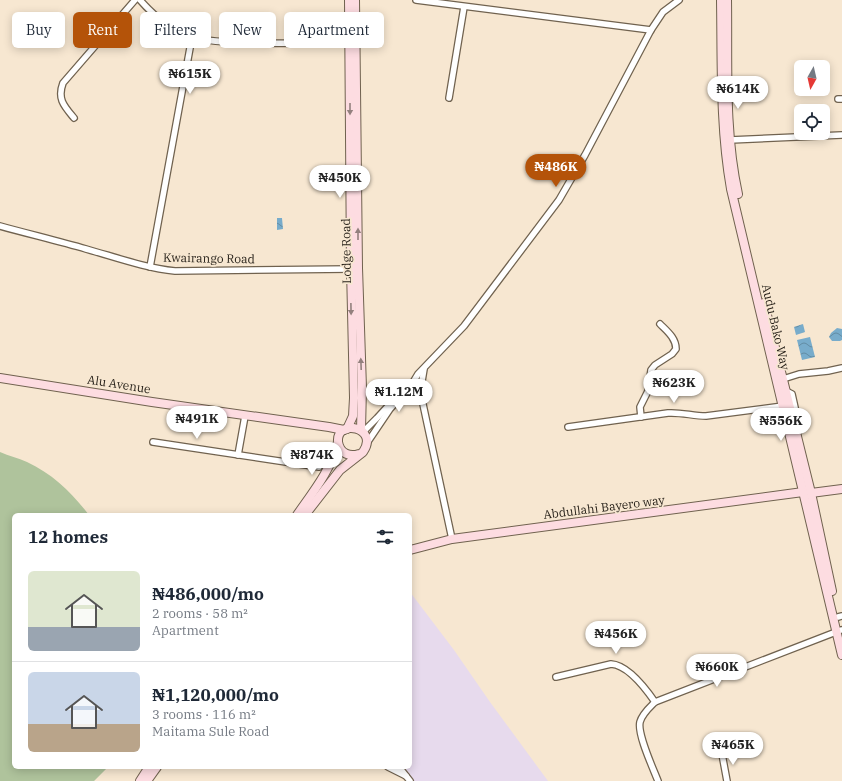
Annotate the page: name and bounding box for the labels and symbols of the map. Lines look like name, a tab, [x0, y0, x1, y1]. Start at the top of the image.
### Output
north arrow	[794, 60, 830, 96]
pin: ₦615K	[162, 61, 218, 95]
pin: ₦614K	[710, 76, 766, 110]
one-way arrow	[347, 103, 353, 116]
pin: ₦486K	[528, 154, 584, 188]
pin: ₦450K	[312, 165, 368, 199]
street label: Lodge Road	[338, 218, 354, 284]
one-way arrow	[355, 227, 361, 240]
street label: Kwairango Road	[163, 250, 255, 266]
street label: Audu Bako Way	[759, 283, 793, 372]
one-way arrow	[348, 303, 355, 315]
one-way arrow	[358, 358, 365, 370]
pin: ₦623K	[646, 370, 702, 404]
street label: Alu Avenue	[86, 372, 152, 396]
pin: ₦1.12M	[366, 379, 432, 413]
pin: ₦491K	[169, 406, 225, 440]
pin: ₦556K	[753, 408, 809, 442]
pin: ₦874K	[284, 442, 340, 476]
street label: Abdullahi Bayero way	[542, 492, 666, 522]
pin: ₦456K	[588, 621, 644, 655]
pin: ₦660K	[689, 654, 745, 688]
pin: ₦465K	[705, 732, 761, 766]

